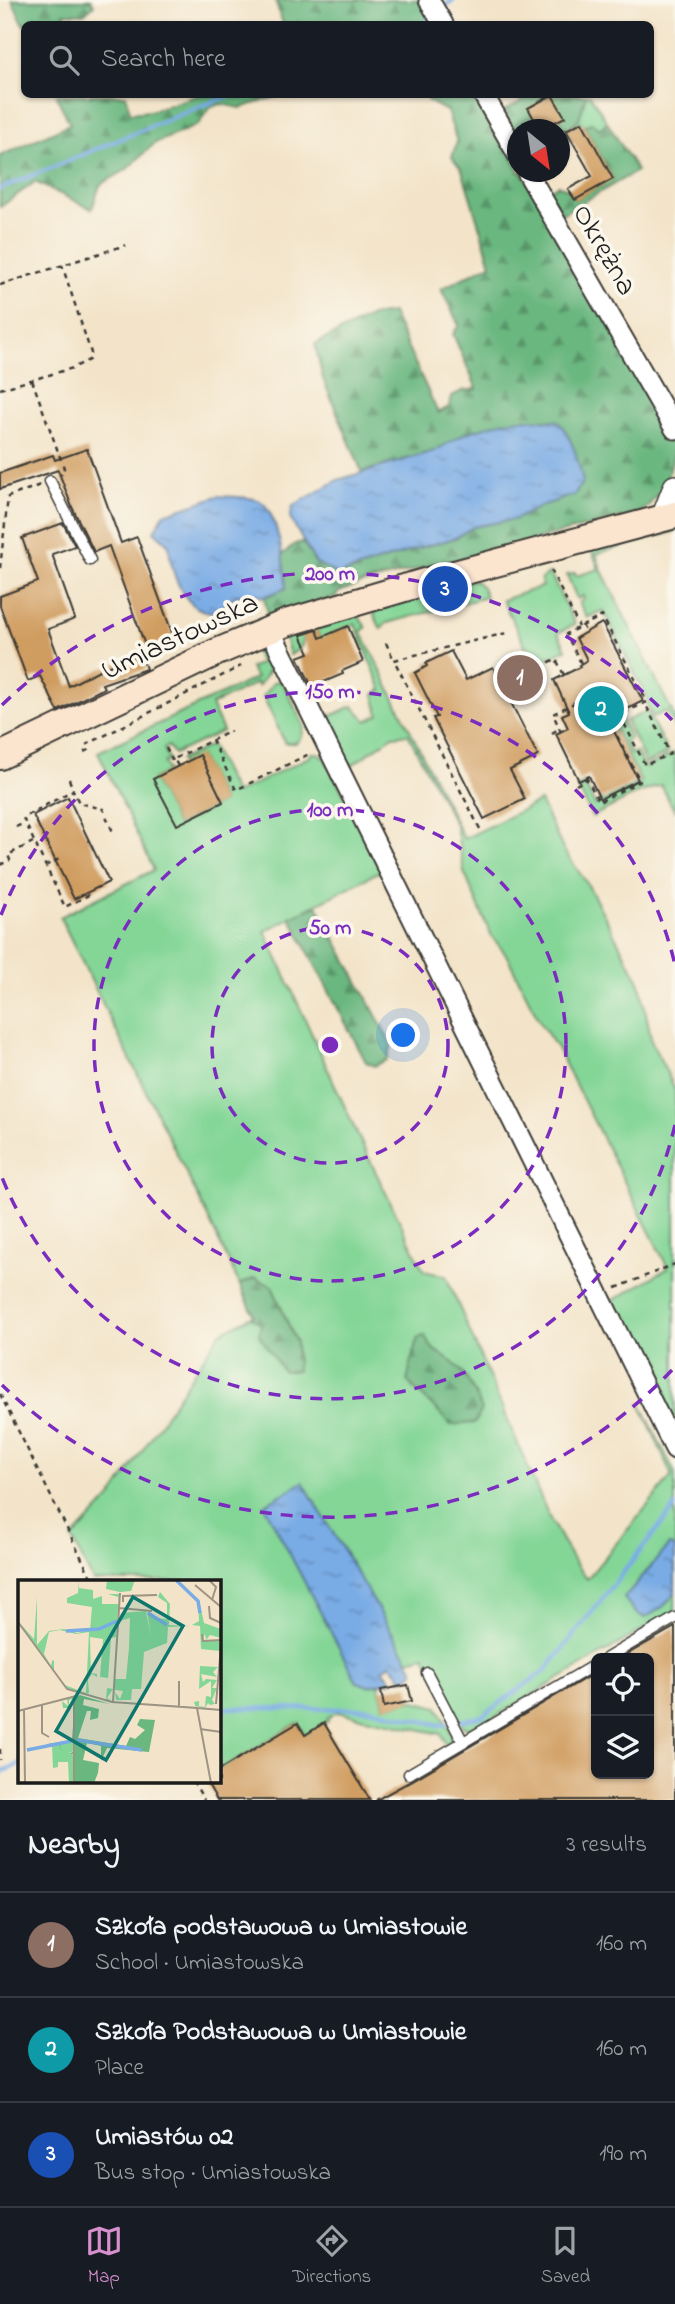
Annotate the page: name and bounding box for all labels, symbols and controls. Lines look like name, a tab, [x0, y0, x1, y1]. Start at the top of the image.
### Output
search box	[21, 21, 654, 98]
icon: search	[45, 41, 83, 79]
text: Search here	[101, 41, 226, 79]
north arrow	[507, 119, 570, 182]
street label: Okrężna	[560, 197, 647, 304]
text: 200 m	[304, 560, 355, 590]
pin: 3	[422, 563, 468, 615]
street label: Umiastowska	[94, 582, 266, 693]
pin: 1	[497, 652, 543, 704]
text: 150 m	[305, 678, 355, 708]
pin: 2	[578, 683, 624, 735]
text: 100 m	[307, 796, 353, 826]
text: 50 m	[309, 914, 351, 944]
your location	[386, 1018, 420, 1052]
centre of rings	[318, 1033, 342, 1057]
inset map	[18, 1580, 220, 1783]
map controls	[591, 1653, 654, 1779]
button: locate	[591, 1653, 654, 1716]
button: layers	[591, 1716, 654, 1779]
text: Nearby	[28, 1824, 120, 1868]
text: 3 results	[566, 1829, 647, 1862]
text: Szkoła podstawowa w Umiastowie	[95, 1909, 467, 1947]
text: 1	[47, 1928, 55, 1961]
text: 160 m	[596, 1928, 647, 1961]
text: School · Umiastowska	[95, 1947, 304, 1980]
text: Szkoła Podstawowa w Umiastowie	[95, 2014, 466, 2052]
text: 2	[45, 2033, 57, 2066]
text: 160 m	[596, 2033, 647, 2066]
text: Place	[95, 2052, 144, 2085]
text: Umiastów 02	[95, 2119, 234, 2157]
text: 3	[46, 2138, 56, 2171]
text: 190 m	[599, 2138, 647, 2171]
text: Bus stop · Umiastowska	[95, 2157, 331, 2190]
tab: Map	[85, 2222, 123, 2291]
tab: Directions	[292, 2222, 371, 2291]
tab: Saved	[541, 2222, 590, 2291]

